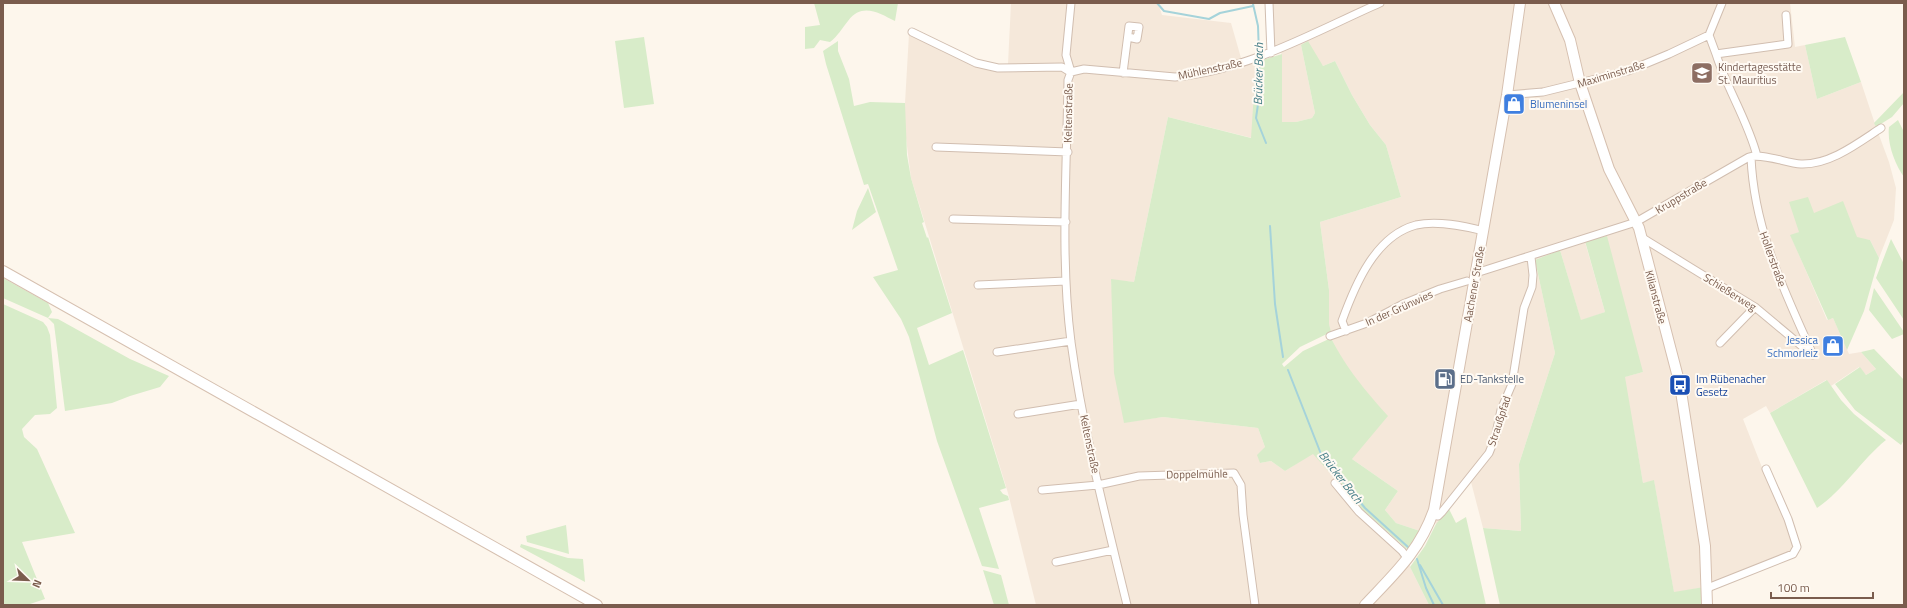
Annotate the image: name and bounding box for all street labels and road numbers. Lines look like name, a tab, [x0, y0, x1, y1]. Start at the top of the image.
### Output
street label: Mühlenstraße	[1176, 54, 1244, 84]
street label: Maximinstraße	[1575, 56, 1647, 92]
street label: Keltenstraße	[1059, 83, 1077, 143]
street label: Kruppstraße	[1652, 174, 1710, 218]
street label: Hollerstraße	[1756, 229, 1791, 289]
street label: Aachener Straße	[1459, 244, 1489, 323]
street label: Kilianstraße	[1641, 268, 1671, 326]
street label: Schießerweg	[1700, 269, 1760, 315]
street label: In der Grünwies	[1363, 286, 1435, 330]
street label: Straußpfad	[1483, 394, 1515, 448]
street label: Keltenstraße	[1076, 413, 1104, 475]
street label: Doppelmühle	[1166, 465, 1228, 483]

